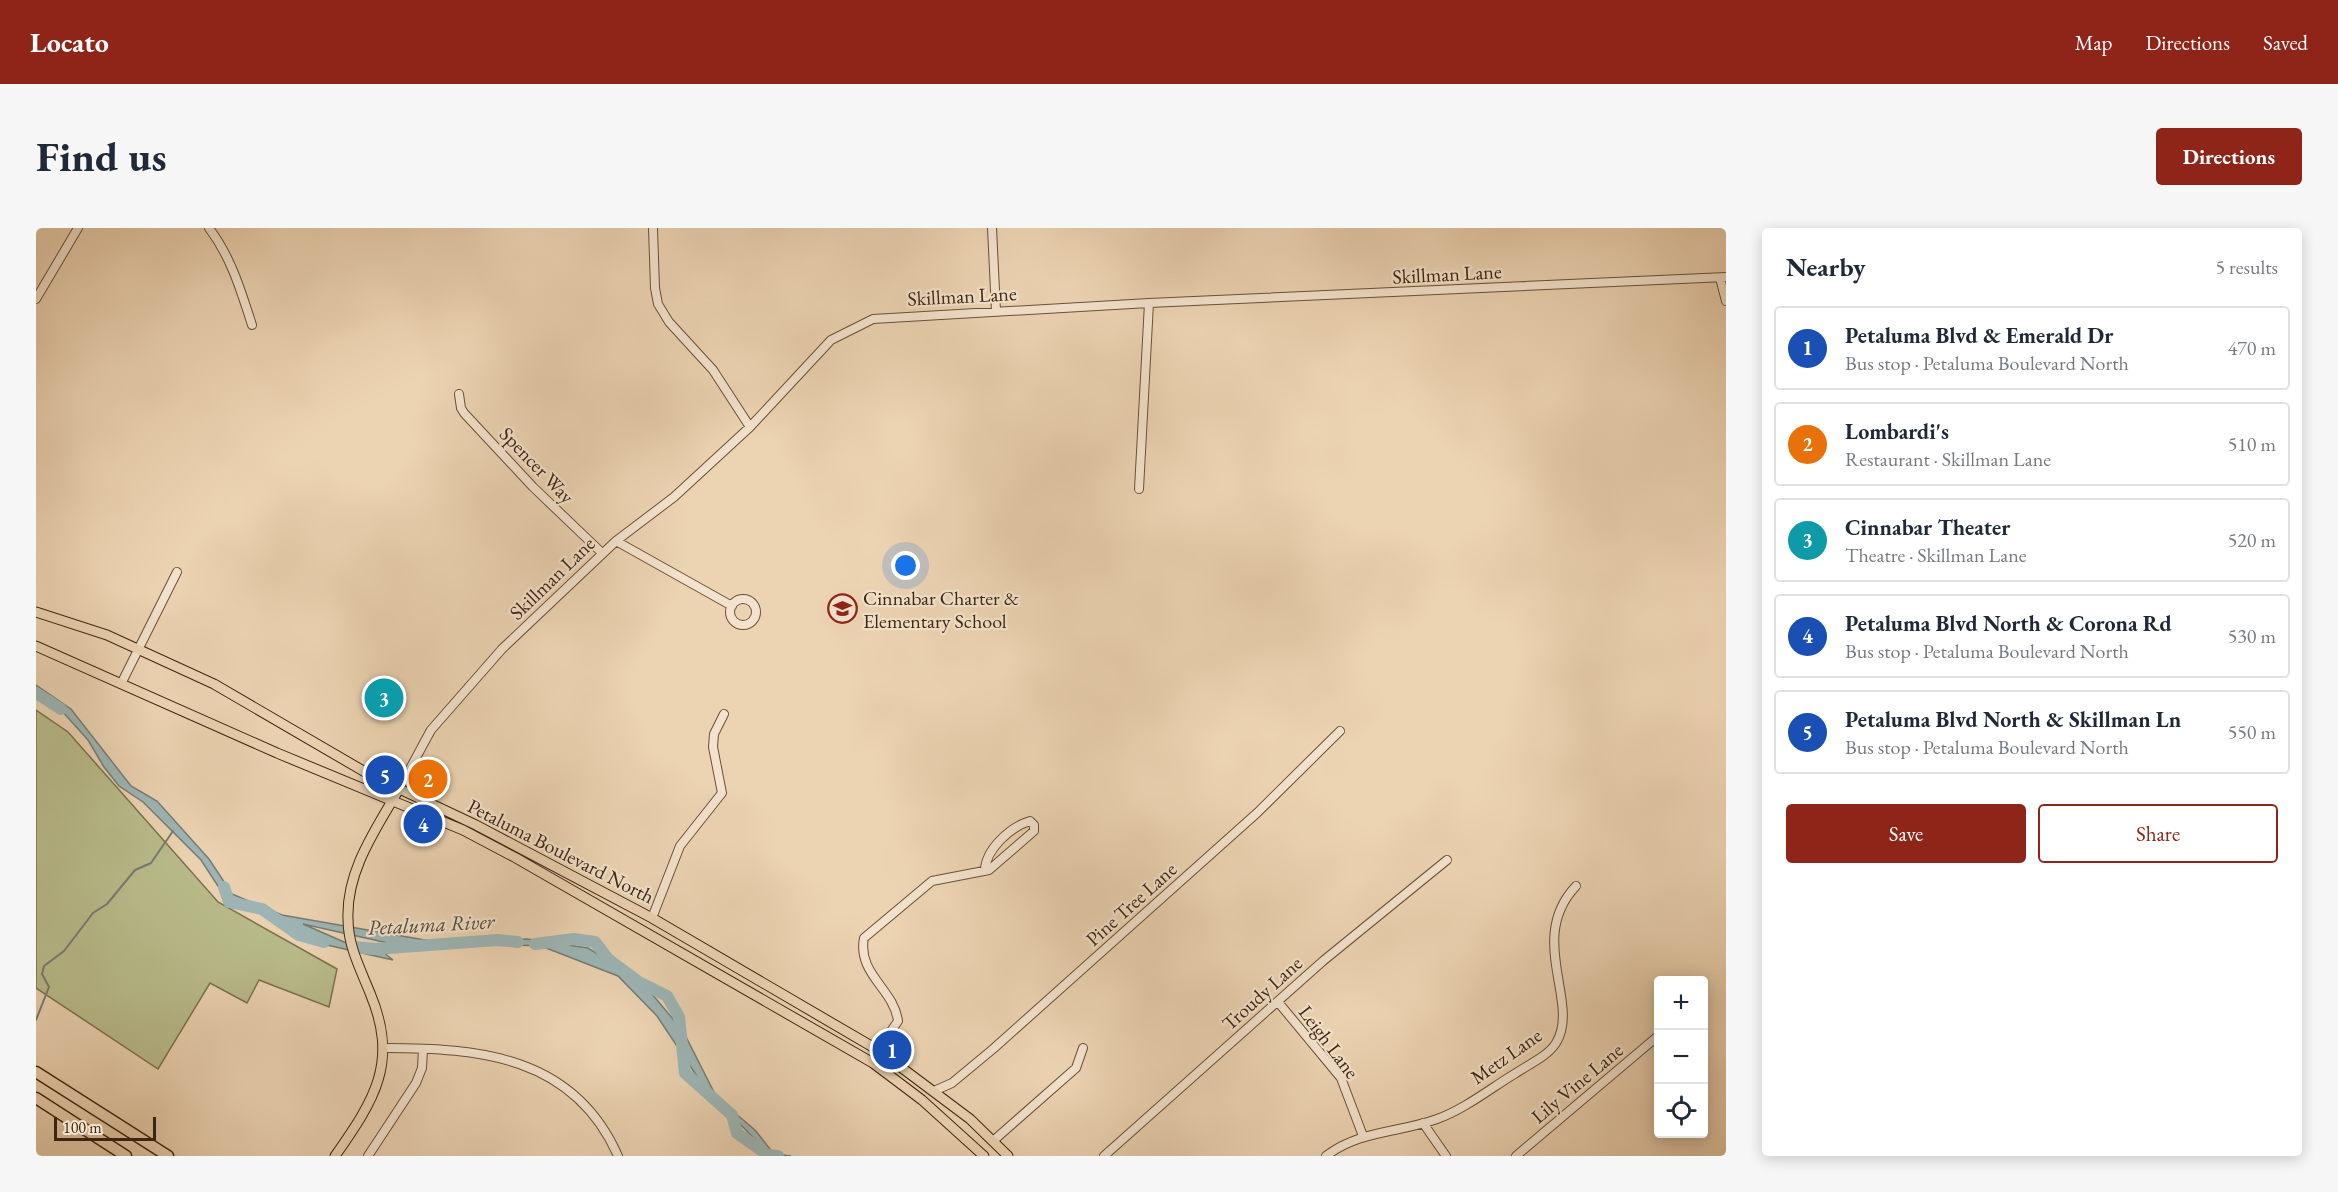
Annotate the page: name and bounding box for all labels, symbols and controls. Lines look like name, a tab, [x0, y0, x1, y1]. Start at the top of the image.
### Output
text: Locato	[30, 24, 109, 60]
text: Map	[2075, 29, 2112, 56]
text: Directions	[2145, 29, 2230, 56]
text: Saved	[2263, 29, 2308, 56]
button: Directions	[2156, 128, 2302, 185]
text: Find us	[36, 129, 167, 184]
text: Nearby	[1786, 250, 1866, 284]
text: 5 results	[2215, 254, 2278, 280]
street label: Skillman Lane	[1392, 258, 1502, 290]
street label: Skillman Lane	[907, 280, 1017, 312]
text: Petaluma Blvd & Emerald Dr	[1845, 321, 2113, 350]
text: 1	[1802, 335, 1813, 361]
text: 470 m	[2228, 335, 2276, 361]
text: Bus stop · Petaluma Boulevard North	[1845, 350, 2129, 376]
text: Lombardi's	[1845, 417, 1949, 446]
street label: Spencer Way	[494, 421, 580, 509]
text: 2	[1802, 431, 1813, 457]
text: 510 m	[2228, 431, 2276, 457]
text: Restaurant · Skillman Lane	[1845, 446, 2051, 472]
text: Cinnabar Theater	[1845, 513, 2010, 542]
text: 3	[1802, 527, 1813, 553]
text: 520 m	[2228, 527, 2276, 553]
street label: Skillman Lane	[504, 531, 600, 625]
text: Theatre · Skillman Lane	[1845, 542, 2027, 568]
your location	[891, 551, 920, 580]
place label: Cinnabar Charter & Elementary School	[863, 585, 1019, 634]
school or university icon: Cinnabar Charter & Elementary School	[826, 593, 858, 625]
text: Petaluma Blvd North & Corona Rd	[1845, 609, 2172, 638]
text: 4	[1802, 623, 1813, 649]
text: 530 m	[2228, 623, 2276, 649]
text: Bus stop · Petaluma Boulevard North	[1845, 638, 2129, 664]
pin: 3	[364, 676, 404, 720]
text: Petaluma Blvd North & Skillman Ln	[1845, 705, 2181, 734]
text: 5	[1802, 719, 1813, 745]
text: 550 m	[2228, 719, 2276, 745]
text: Bus stop · Petaluma Boulevard North	[1845, 734, 2129, 760]
pin: 5	[366, 752, 404, 798]
pin: 2	[408, 756, 448, 802]
street label: Petaluma Boulevard North	[463, 793, 659, 909]
pin: 4	[404, 802, 442, 846]
button: Save	[1786, 804, 2026, 863]
button: Share	[2038, 804, 2278, 863]
street label: Pine Tree Lane	[1080, 856, 1182, 952]
water label: Petaluma River	[367, 907, 496, 941]
street label: Troudy Lane	[1216, 950, 1308, 1036]
map controls	[1654, 976, 1708, 1138]
button: +	[1654, 976, 1708, 1030]
street label: Leigh Lane	[1293, 1000, 1365, 1084]
street label: Metz Lane	[1465, 1022, 1547, 1090]
pin: 1	[872, 1028, 912, 1072]
button: −	[1654, 1030, 1708, 1084]
street label: Lily Vine Lane	[1526, 1037, 1629, 1129]
button: locate	[1654, 1084, 1708, 1138]
scale bar	[54, 1114, 156, 1142]
text: 100 m	[63, 1117, 102, 1138]

